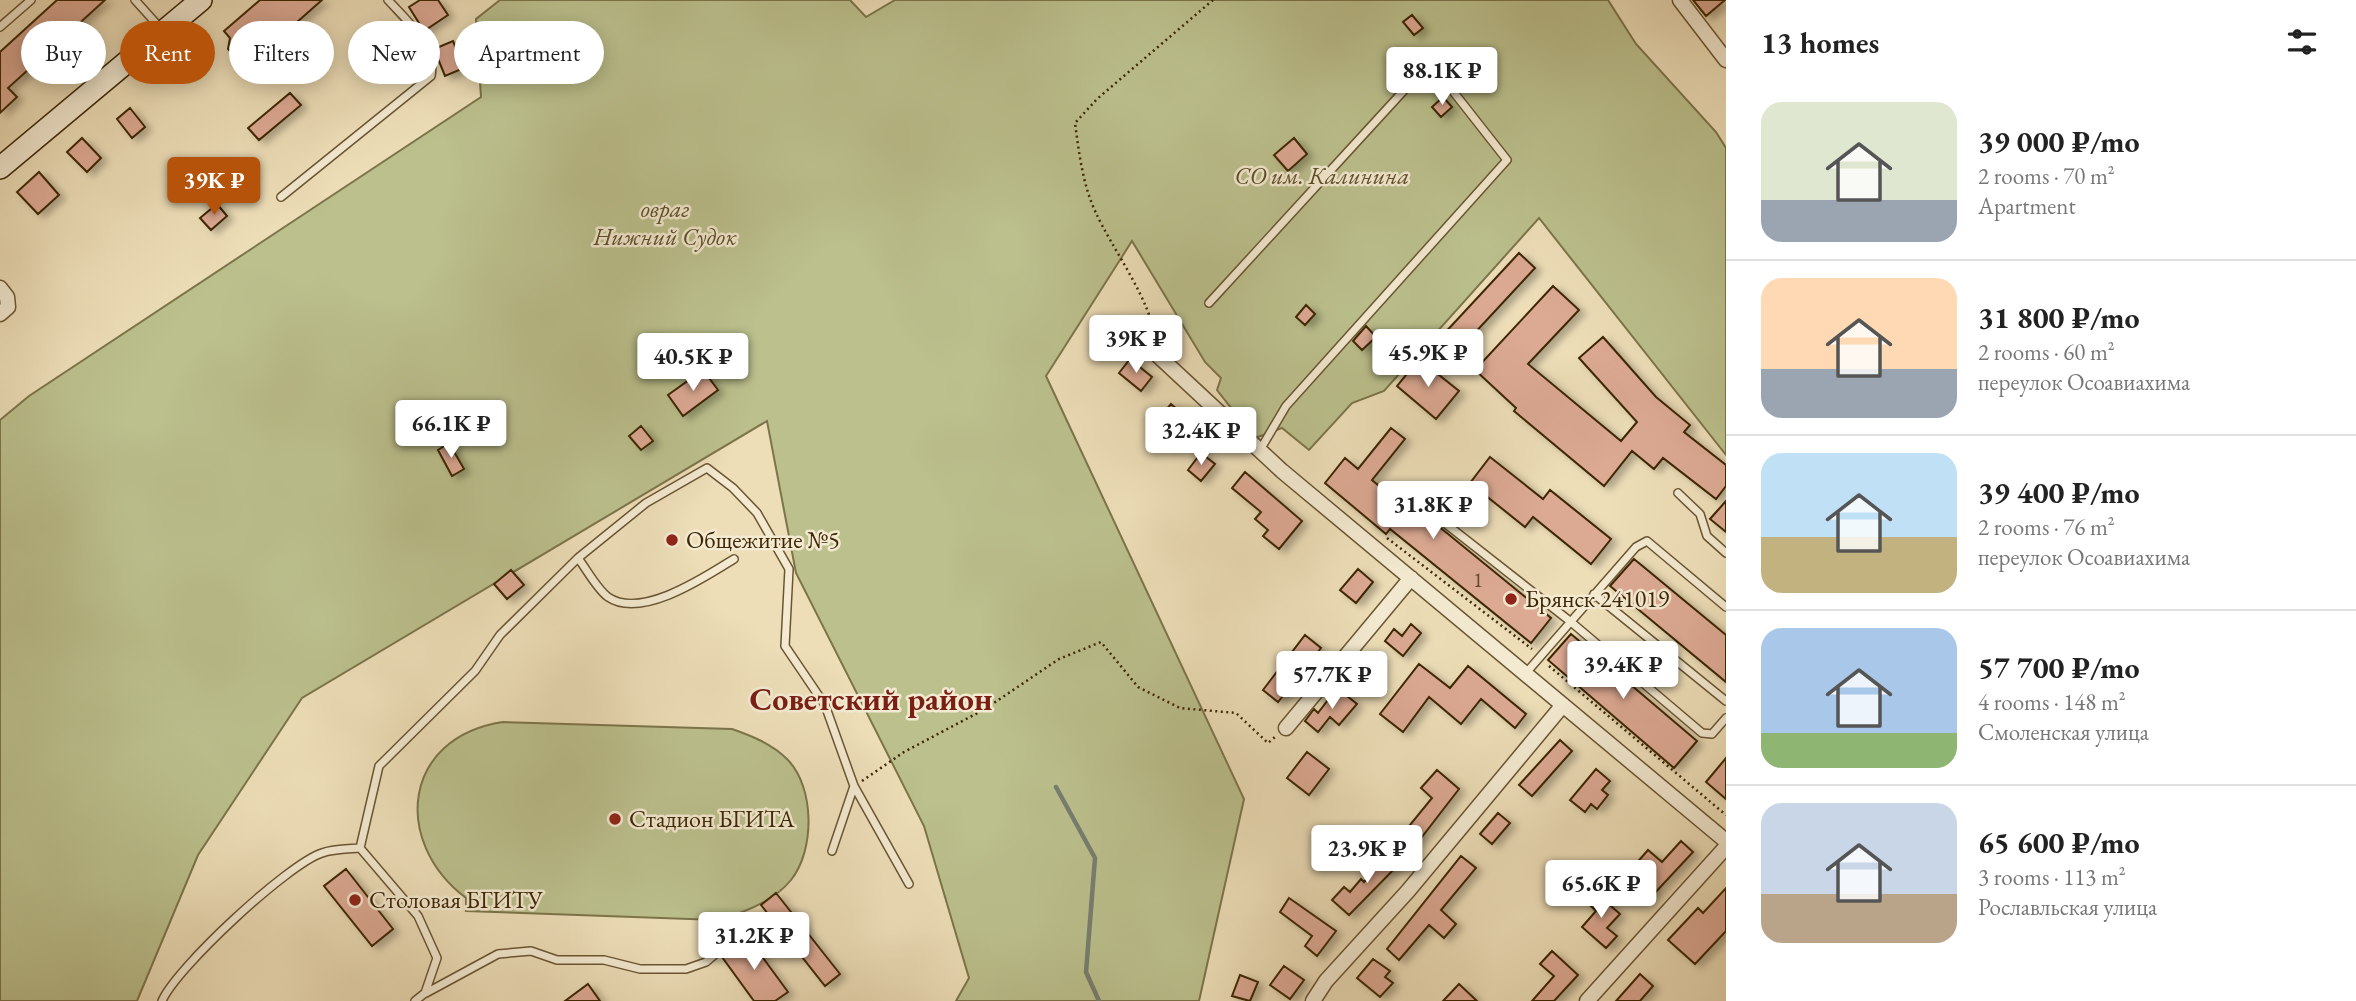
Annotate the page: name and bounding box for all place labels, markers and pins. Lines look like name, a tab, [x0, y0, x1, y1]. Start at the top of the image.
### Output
pin: 88.1K ₽	[1377, 48, 1507, 107]
pin: 39K ₽	[165, 158, 263, 217]
pin: 39K ₽	[1087, 316, 1185, 375]
pin: 45.9K ₽	[1363, 330, 1493, 389]
pin: 40.5K ₽	[628, 334, 758, 393]
pin: 66.1K ₽	[386, 400, 516, 460]
pin: 32.4K ₽	[1136, 407, 1266, 467]
pin: 31.8K ₽	[1368, 482, 1498, 541]
place label: Общежитие №5	[686, 524, 840, 555]
marker: Общежитие №5	[664, 532, 680, 548]
place label: Брянск 241019	[1525, 583, 1670, 614]
marker: Брянск 241019	[1503, 591, 1519, 607]
pin: 39.4K ₽	[1558, 642, 1688, 701]
pin: 57.7K ₽	[1267, 652, 1397, 711]
place label: Стадион БГИТА	[629, 803, 795, 834]
marker: Стадион БГИТА	[607, 811, 623, 827]
pin: 23.9K ₽	[1302, 826, 1432, 885]
pin: 65.6K ₽	[1536, 860, 1666, 920]
place label: Столовая БГИТУ	[369, 884, 544, 915]
marker: Столовая БГИТУ	[347, 892, 363, 908]
pin: 31.2K ₽	[689, 912, 819, 972]

